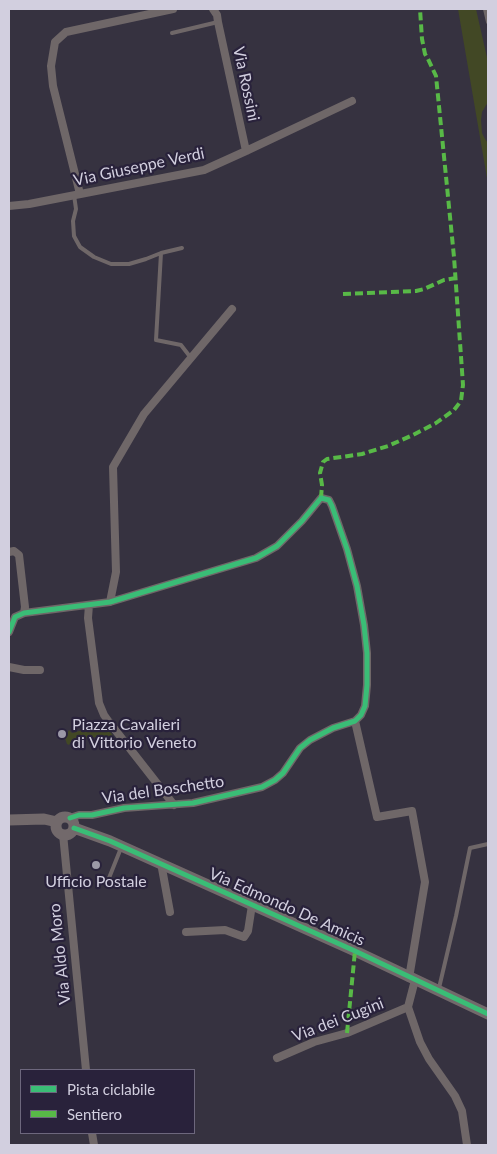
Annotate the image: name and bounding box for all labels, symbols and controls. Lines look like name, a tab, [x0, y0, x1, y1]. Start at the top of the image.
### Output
street label: Via Rossini	[229, 45, 263, 123]
street label: Via Giuseppe Verdi	[72, 144, 206, 190]
place label: Piazza Cavalieri di Vittorio Veneto	[72, 715, 197, 753]
marker: Piazza Cavalieri di Vittorio Veneto	[56, 728, 68, 740]
street label: Via del Boschetto	[101, 772, 225, 808]
marker: Ufficio Postale	[90, 859, 102, 871]
street label: Via Edmondo De Amicis	[206, 864, 368, 950]
place label: Ufficio Postale	[45, 872, 147, 892]
street label: Via Aldo Moro	[45, 902, 75, 1006]
street label: Via dei Cugini	[290, 994, 386, 1046]
legend	[20, 1069, 195, 1134]
text: Pista ciclabile	[67, 1080, 155, 1098]
text: Sentiero	[67, 1105, 122, 1123]

